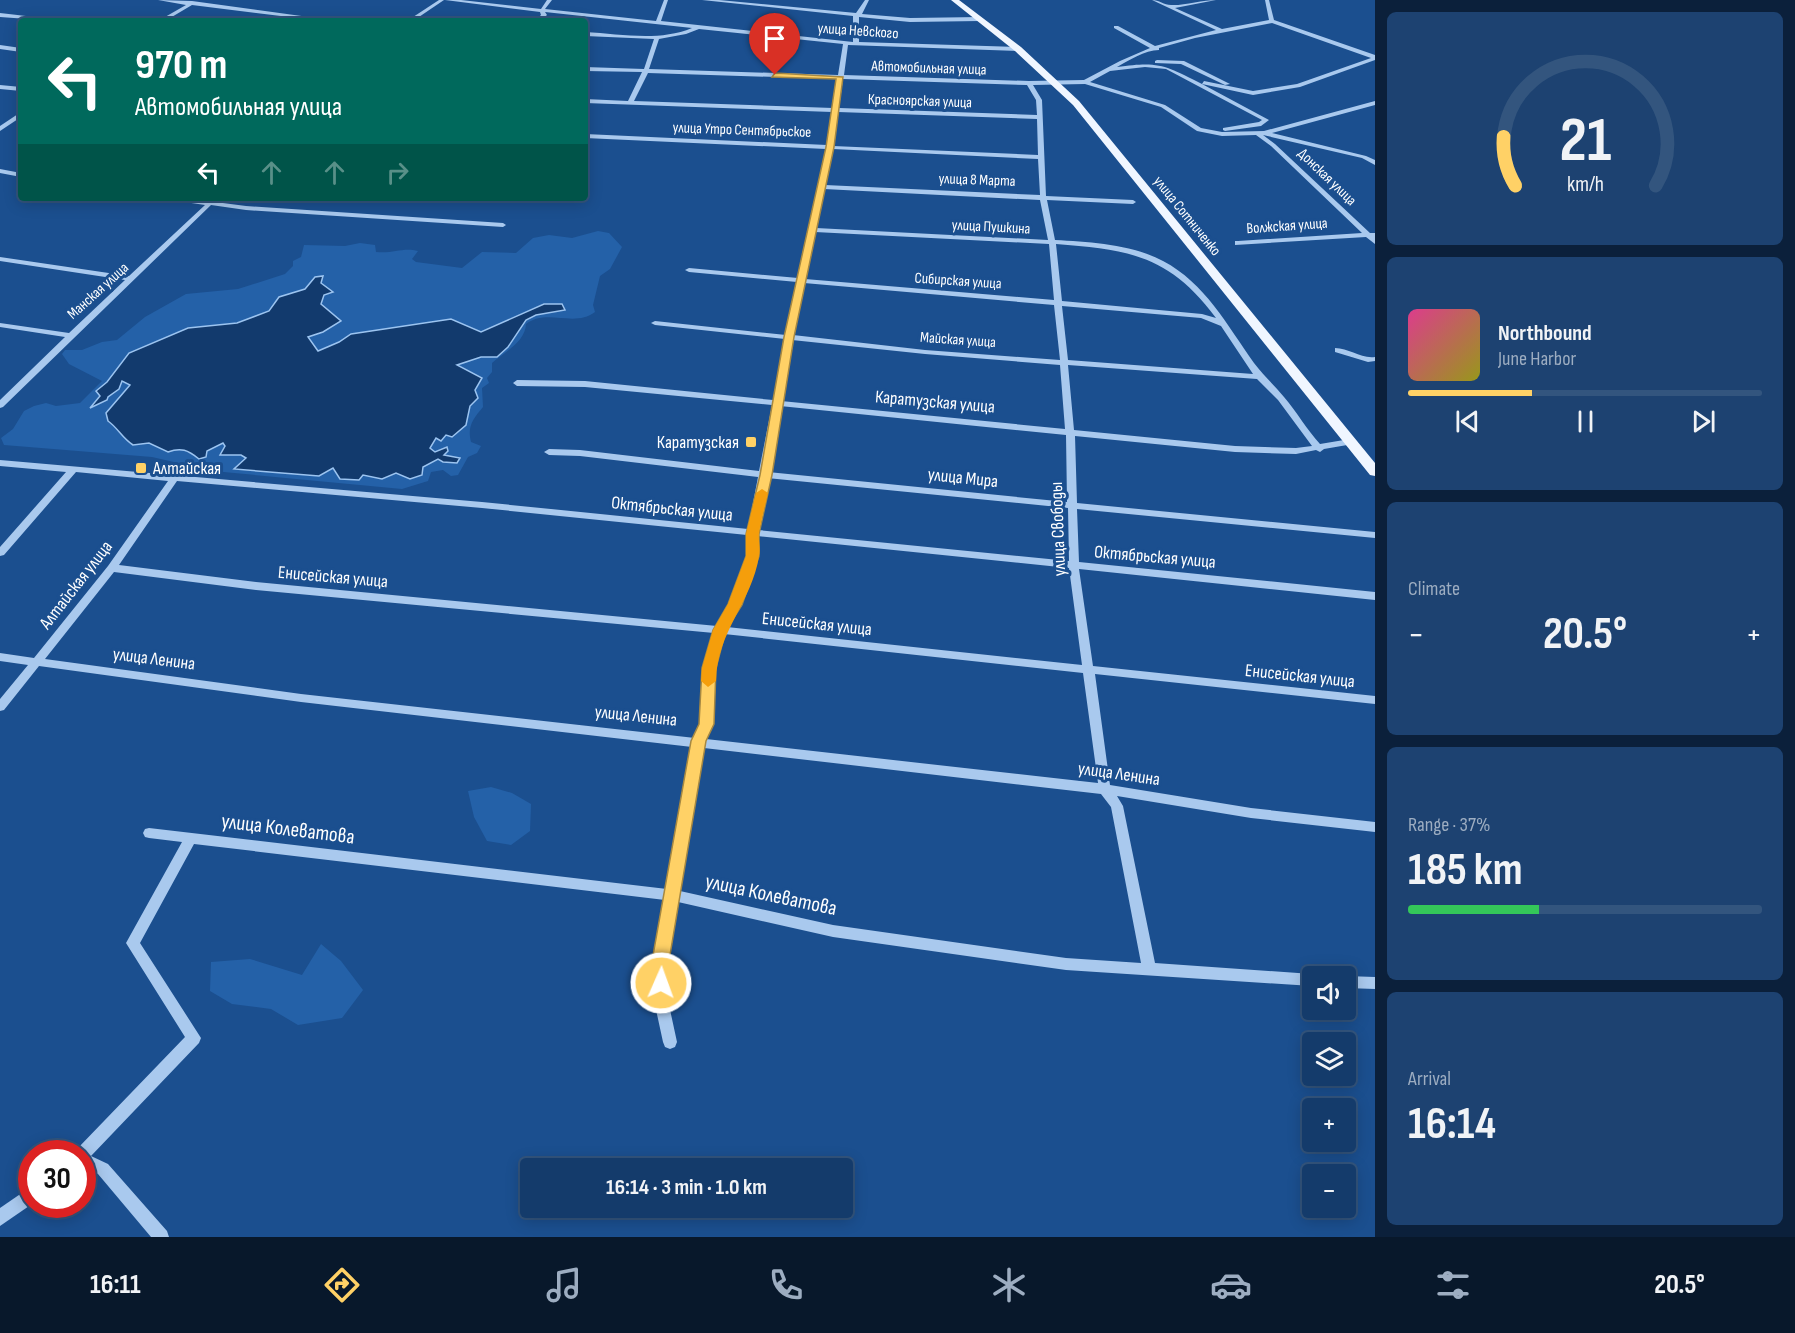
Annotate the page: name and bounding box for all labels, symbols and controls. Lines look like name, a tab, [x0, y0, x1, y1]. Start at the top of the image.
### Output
pin	[749, 13, 800, 75]
street label: улица Невского	[817, 19, 899, 43]
icon: arrive	[758, 22, 791, 55]
text: 970 m	[135, 40, 227, 91]
icon: left	[36, 42, 114, 120]
street label: Автомобильная улица	[870, 56, 987, 80]
street label: Красноярская улица	[868, 90, 973, 112]
text: Автомобильная улица	[135, 91, 342, 123]
text: 21	[1559, 104, 1611, 179]
street label: улица Утро Сентябрьское	[672, 118, 812, 142]
street label: Донская улица	[1294, 144, 1361, 210]
icon: left	[192, 156, 225, 189]
icon: ahead	[255, 156, 288, 189]
icon: ahead	[318, 156, 351, 189]
icon: right	[381, 156, 414, 189]
street label: улица 8 Марта	[938, 169, 1016, 191]
street label: улица Сотниченко	[1149, 172, 1225, 260]
text: km/h	[1566, 172, 1604, 197]
street label: Волжская улица	[1246, 214, 1328, 238]
street label: улица Пушкина	[951, 215, 1031, 239]
street label: Манская улица	[63, 258, 133, 323]
street label: Сибирская улица	[914, 268, 1002, 294]
text: Northbound	[1498, 320, 1592, 347]
street label: Майская улица	[920, 328, 997, 352]
text: June Harbor	[1498, 347, 1576, 371]
street label: Каратузская улица	[874, 386, 996, 418]
icon: previous	[1451, 405, 1484, 438]
icon: pause	[1569, 405, 1602, 438]
icon: next	[1687, 405, 1720, 438]
place label: Каратузская	[657, 432, 739, 453]
marker: Каратузская	[744, 435, 758, 449]
place label: Алтайская	[152, 458, 221, 479]
marker: Алтайская	[134, 461, 148, 475]
street label: улица Мира	[927, 464, 999, 492]
street label: улица Свободы	[1046, 481, 1070, 577]
street label: Октябрьская улица	[610, 492, 734, 526]
street label: Алтайская улица	[34, 537, 117, 634]
street label: Октябрьская улица	[1093, 541, 1217, 573]
street label: Енисейская улица	[277, 562, 389, 592]
text: Climate	[1408, 577, 1460, 601]
text: 20.5°	[1543, 607, 1627, 662]
street label: Енисейская улица	[761, 608, 873, 640]
text: −	[1408, 615, 1424, 655]
text: +	[1746, 615, 1762, 655]
street label: улица Ленина	[112, 644, 196, 674]
street label: Енисейская улица	[1244, 660, 1356, 692]
street label: улица Ленина	[594, 701, 678, 731]
street label: улица Ленина	[1077, 758, 1161, 790]
street label: улица Колеватова	[220, 808, 356, 850]
text: Range · 37%	[1408, 813, 1490, 837]
text: 185 km	[1408, 843, 1523, 898]
street label: улица Колеватова	[703, 869, 839, 921]
position arrow	[629, 951, 693, 1015]
map controls	[1302, 966, 1356, 1218]
button: sound	[1302, 966, 1356, 1020]
button: layers	[1302, 1032, 1356, 1086]
text: Arrival	[1408, 1067, 1451, 1091]
text: 16:14	[1408, 1097, 1496, 1152]
button: +	[1302, 1098, 1356, 1152]
speed limit sign: 30	[18, 1140, 96, 1218]
button: −	[1302, 1164, 1356, 1218]
text: 16:14 · 3 min · 1.0 km	[606, 1174, 767, 1201]
icon: directions	[321, 1264, 363, 1306]
icon: music	[543, 1264, 585, 1306]
icon: phone	[765, 1264, 807, 1306]
icon: climate	[988, 1264, 1030, 1306]
icon: car	[1210, 1264, 1252, 1306]
icon: filters	[1432, 1264, 1474, 1306]
text: 16:11	[90, 1269, 141, 1301]
text: 20.5°	[1654, 1269, 1705, 1301]

